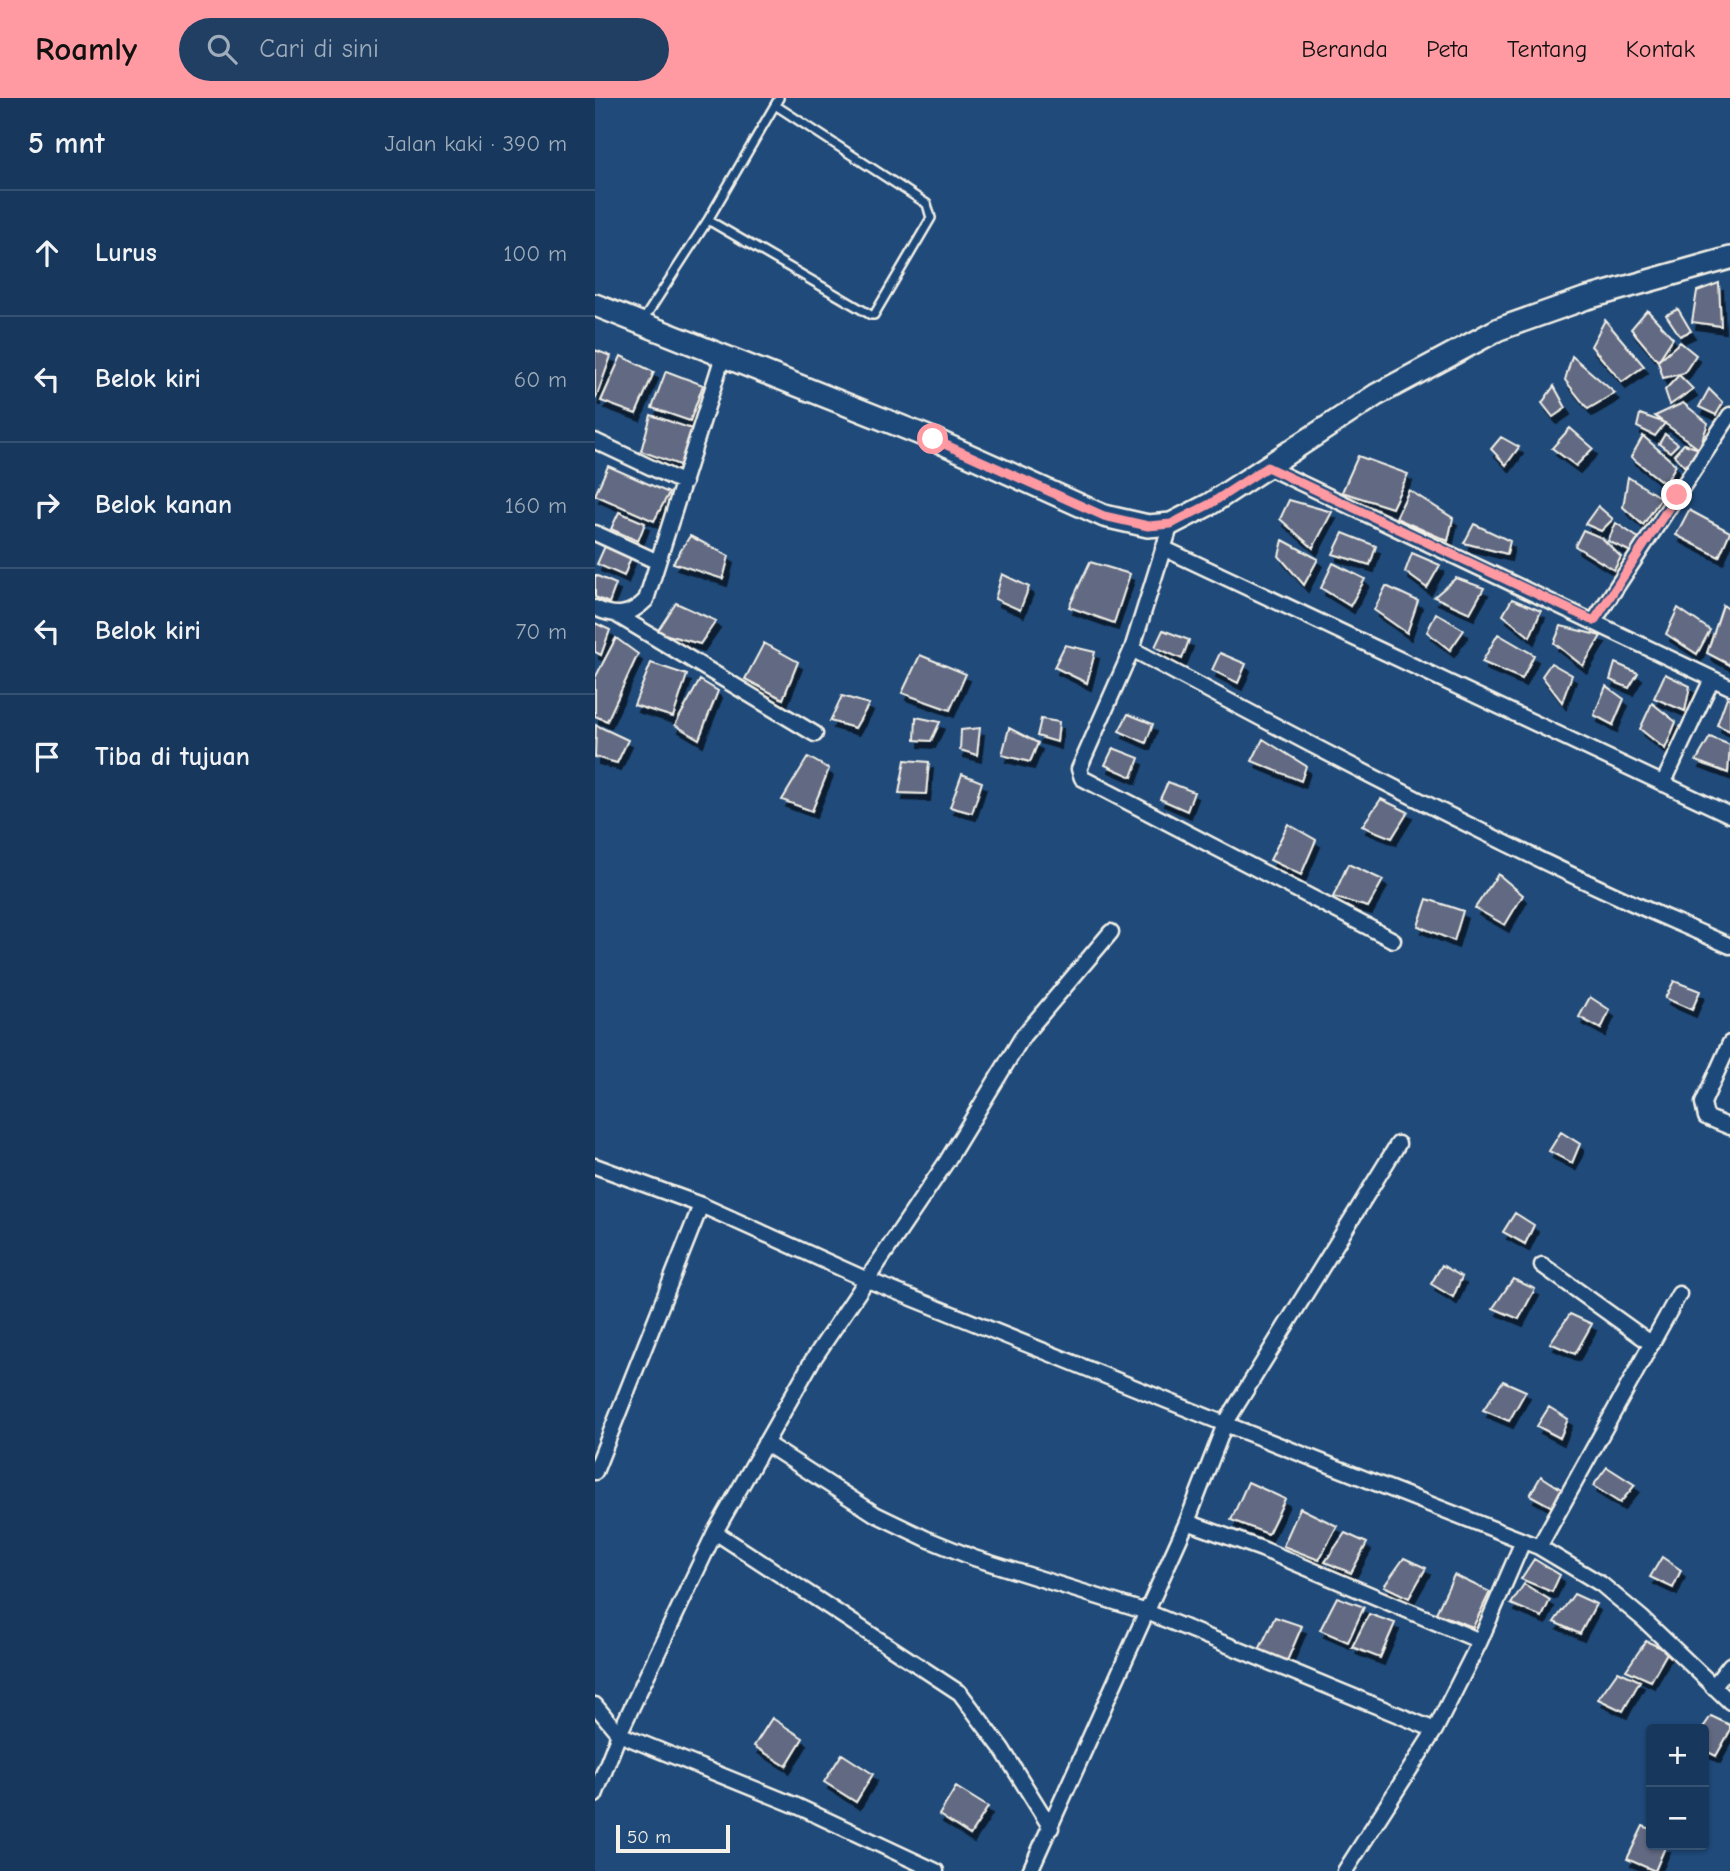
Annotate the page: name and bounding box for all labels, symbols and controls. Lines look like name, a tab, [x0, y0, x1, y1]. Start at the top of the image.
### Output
search box	[179, 18, 669, 81]
text: Roamly	[35, 30, 137, 68]
icon: search	[203, 30, 241, 68]
text: Cari di sini	[259, 34, 379, 64]
text: Beranda	[1301, 35, 1388, 63]
text: Peta	[1426, 35, 1469, 63]
text: Tentang	[1507, 35, 1587, 63]
text: Kontak	[1625, 35, 1695, 63]
text: 5 mnt	[28, 126, 105, 161]
text: Jalan kaki · 390 m	[384, 130, 567, 157]
icon: ahead	[28, 234, 66, 272]
text: Lurus	[95, 238, 157, 268]
text: 100 m	[503, 240, 567, 267]
icon: left	[28, 360, 66, 398]
text: Belok kiri	[95, 364, 201, 394]
text: 60 m	[514, 366, 567, 393]
route start	[917, 423, 948, 454]
route end	[1661, 479, 1692, 510]
icon: right	[28, 486, 66, 524]
text: Belok kanan	[95, 490, 232, 520]
text: 160 m	[505, 492, 567, 519]
icon: left	[28, 612, 66, 650]
text: Belok kiri	[95, 616, 201, 646]
text: 70 m	[515, 618, 567, 645]
icon: arrive	[28, 738, 66, 776]
text: Tiba di tujuan	[95, 742, 250, 772]
map controls	[1646, 1724, 1709, 1850]
button: +	[1646, 1724, 1709, 1787]
button: −	[1646, 1787, 1709, 1850]
scale bar	[616, 1822, 730, 1854]
text: 50 m	[627, 1826, 671, 1848]

